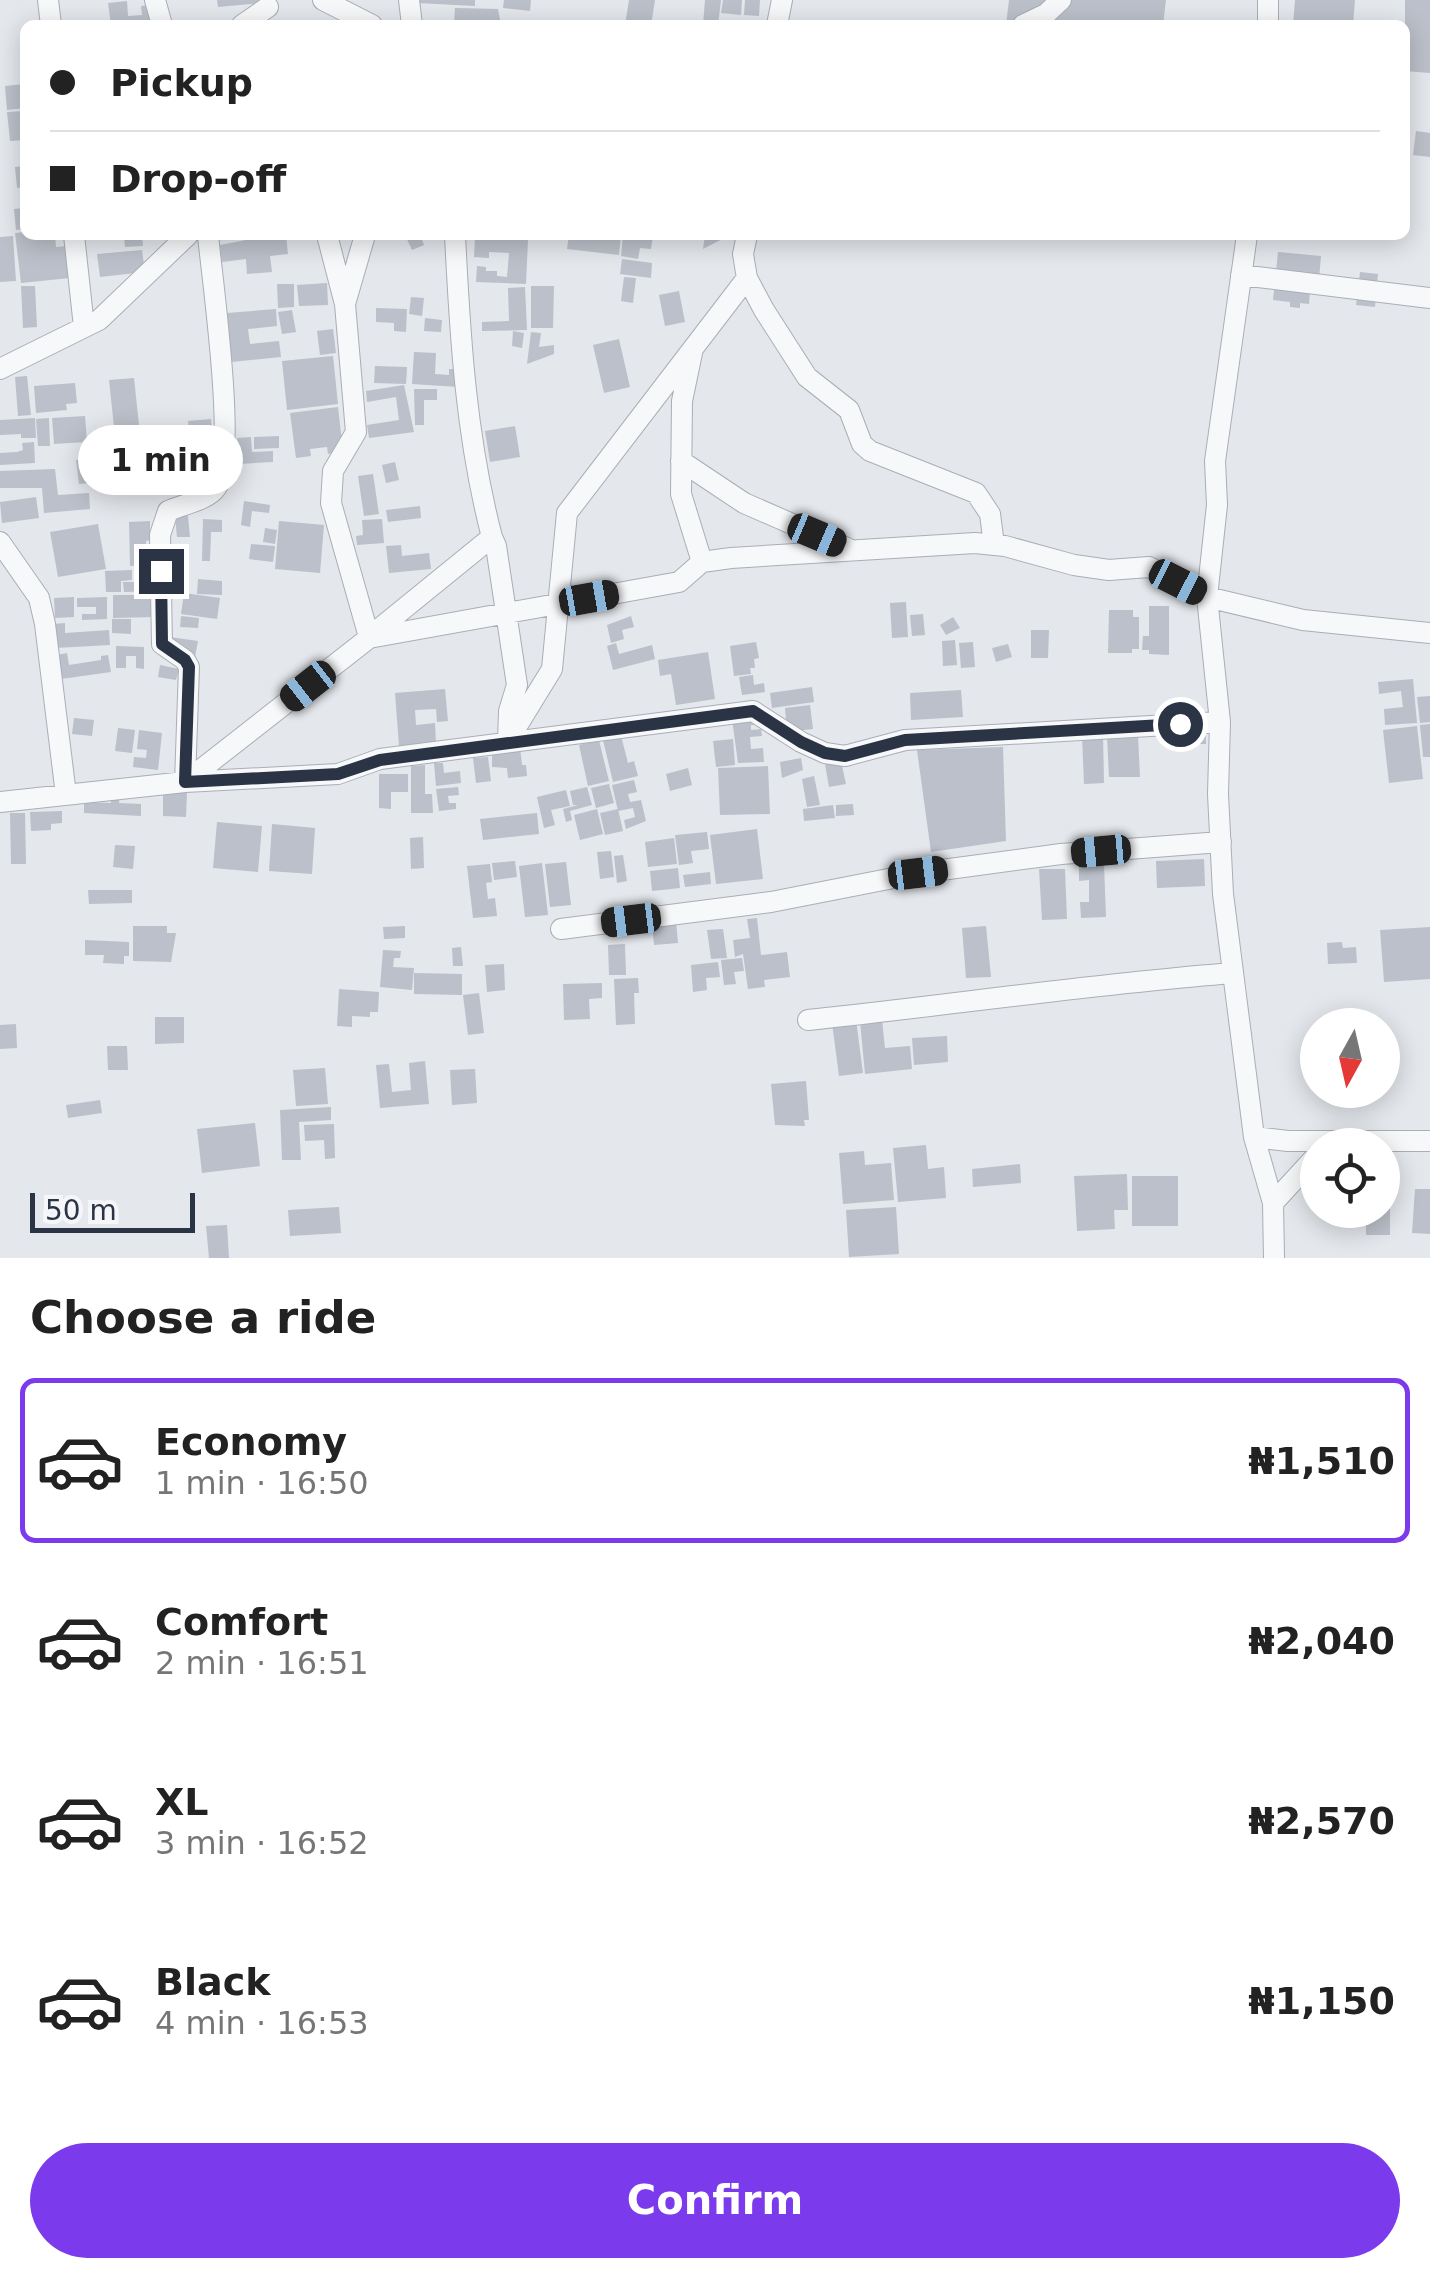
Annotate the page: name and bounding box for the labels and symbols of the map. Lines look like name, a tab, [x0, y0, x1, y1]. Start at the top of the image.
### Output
callout: 1 min	[79, 426, 244, 496]
car	[784, 509, 850, 561]
route end	[139, 549, 184, 594]
car	[1144, 555, 1212, 609]
car	[557, 578, 621, 618]
car	[275, 656, 341, 716]
route start	[1158, 702, 1203, 747]
car	[1070, 833, 1132, 869]
car	[886, 854, 950, 892]
car	[599, 901, 663, 939]
north arrow	[1300, 1008, 1400, 1108]
scale bar	[30, 1188, 195, 1232]

